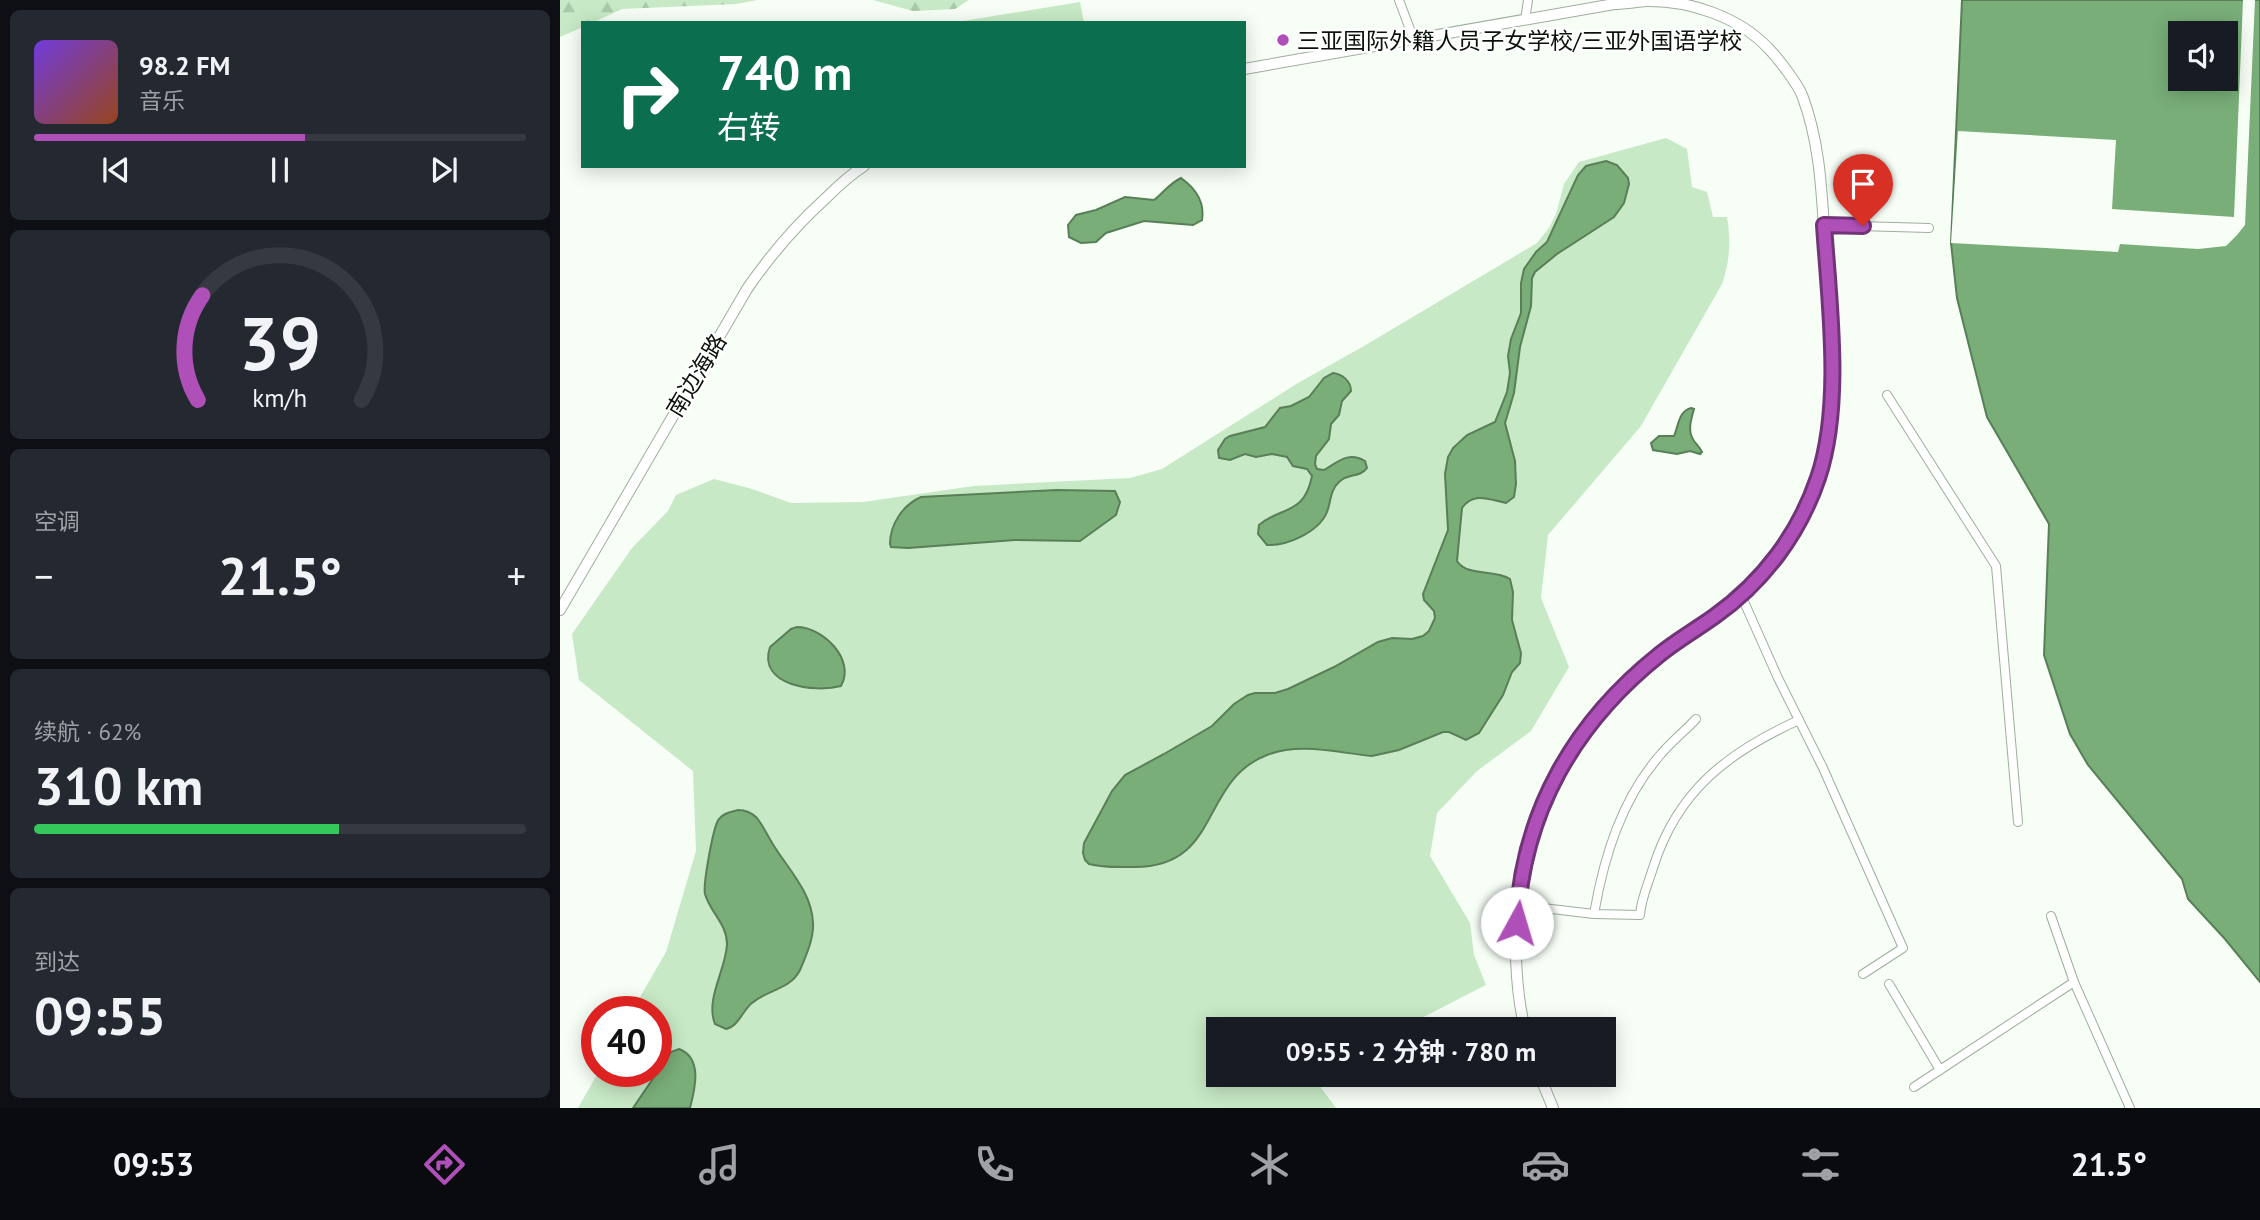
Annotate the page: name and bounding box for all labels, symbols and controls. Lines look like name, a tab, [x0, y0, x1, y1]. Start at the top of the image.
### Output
map controls	[2168, 21, 2238, 91]
button: sound	[2168, 21, 2238, 91]
place label: 三亚国际外籍人员子女学校/三亚外国语学校	[1297, 26, 1742, 55]
marker: 三亚国际外籍人员子女学校/三亚外国语学校	[1275, 32, 1291, 48]
text: 740 m	[717, 40, 852, 104]
text: 98.2 FM	[139, 49, 230, 82]
icon: right	[602, 49, 693, 140]
text: 音乐	[139, 86, 185, 115]
text: 右转	[717, 106, 781, 148]
icon: previous	[97, 151, 135, 189]
icon: pause	[261, 151, 299, 189]
icon: next	[425, 151, 463, 189]
pin	[1833, 154, 1893, 226]
icon: arrive	[1844, 165, 1882, 203]
text: 39	[239, 297, 321, 391]
street label: 南边海路	[660, 328, 732, 422]
text: km/h	[253, 382, 307, 414]
text: 空调	[34, 507, 80, 536]
text: 21.5°	[218, 542, 342, 609]
text: −	[34, 551, 53, 600]
text: +	[507, 551, 526, 600]
text: 续航 · 62%	[34, 717, 141, 746]
text: 310 km	[34, 752, 203, 819]
position arrow	[1480, 886, 1554, 960]
text: 到达	[34, 947, 80, 976]
text: 09:55	[34, 982, 166, 1049]
speed limit sign: 40	[581, 996, 672, 1087]
text: 09:55 · 2 分钟 · 780 m	[1286, 1035, 1536, 1068]
icon: directions	[420, 1140, 469, 1189]
icon: music	[695, 1140, 744, 1189]
icon: phone	[970, 1140, 1019, 1189]
icon: climate	[1245, 1140, 1294, 1189]
icon: car	[1521, 1140, 1570, 1189]
icon: filters	[1796, 1140, 1845, 1189]
text: 09:53	[113, 1143, 194, 1185]
text: 21.5°	[2071, 1143, 2147, 1185]

